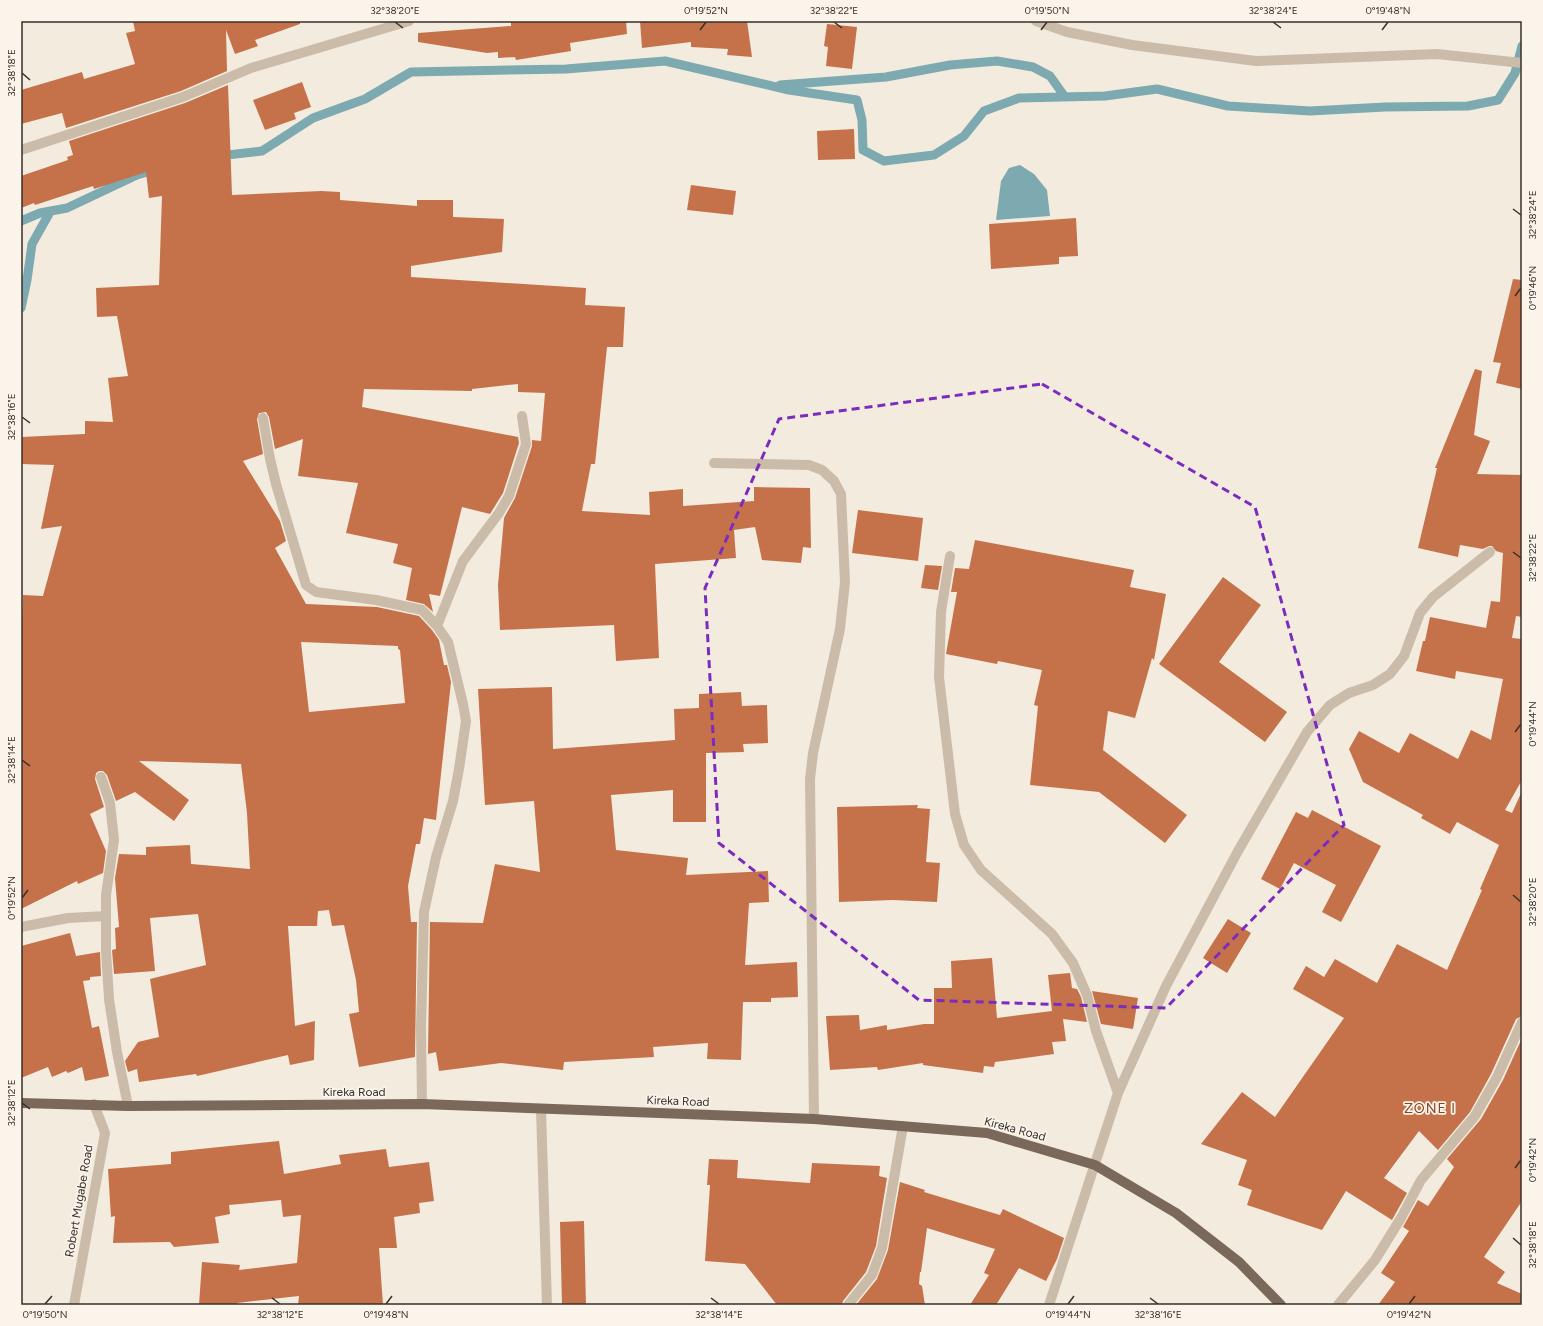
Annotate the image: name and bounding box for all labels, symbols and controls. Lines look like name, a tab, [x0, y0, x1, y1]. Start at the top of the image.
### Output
text: 32°38'20"E	[370, 4, 420, 17]
text: 0°19'52"N	[684, 4, 728, 17]
text: 32°38'22"E	[810, 4, 858, 17]
text: 0°19'50"N	[1025, 4, 1070, 17]
text: 32°38'24"E	[1248, 4, 1298, 17]
text: 0°19'48"N	[1365, 4, 1411, 17]
text: 32°38'18"E	[5, 49, 18, 97]
text: 32°38'24"E	[1526, 190, 1539, 240]
text: 0°19'46"N	[1526, 266, 1539, 310]
text: 32°38'16"E	[5, 393, 18, 441]
text: 32°38'22"E	[1526, 534, 1539, 582]
text: 0°19'44"N	[1526, 701, 1539, 747]
text: 32°38'14"E	[5, 736, 18, 784]
text: 0°19'52"N	[5, 876, 18, 920]
text: 32°38'20"E	[1526, 877, 1539, 927]
text: 32°38'12"E	[5, 1079, 18, 1127]
street label: Kireka Road	[322, 1085, 386, 1099]
street label: Kireka Road	[646, 1093, 710, 1109]
district label: ZONE I	[1404, 1100, 1456, 1117]
street label: Kireka Road	[983, 1114, 1047, 1144]
text: 0°19'42"N	[1526, 1138, 1539, 1182]
street label: Robert Mugabe Road	[62, 1144, 96, 1258]
text: 32°38'18"E	[1526, 1221, 1539, 1269]
text: 0°19'50"N	[23, 1308, 68, 1321]
text: 32°38'12"E	[256, 1308, 304, 1321]
text: 0°19'48"N	[363, 1308, 409, 1321]
text: 32°38'14"E	[695, 1308, 743, 1321]
text: 0°19'44"N	[1045, 1308, 1091, 1321]
text: 32°38'16"E	[1134, 1308, 1182, 1321]
text: 0°19'42"N	[1387, 1308, 1431, 1321]

